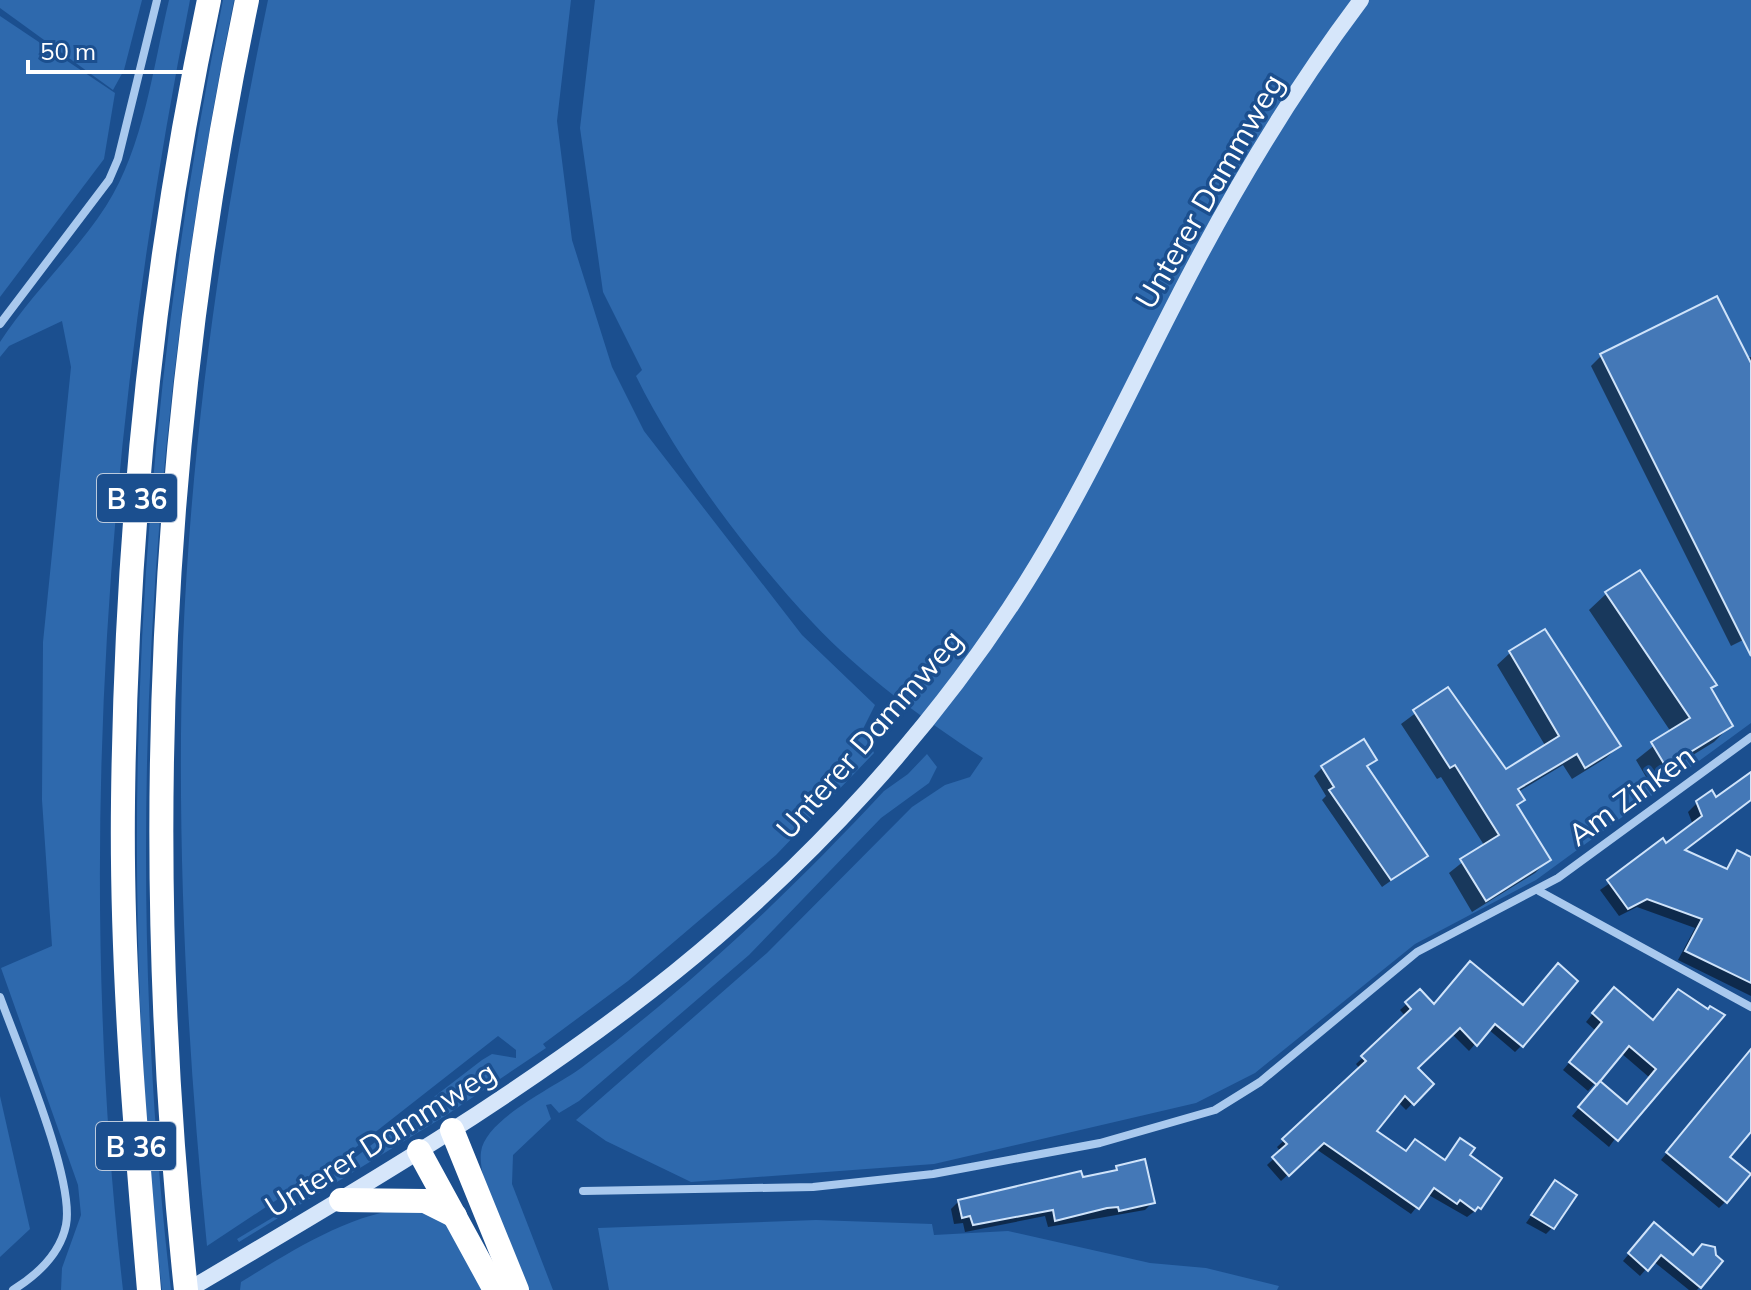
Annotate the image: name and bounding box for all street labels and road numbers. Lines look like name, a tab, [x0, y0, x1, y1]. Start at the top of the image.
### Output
street label: Unterer Dammweg	[1126, 67, 1292, 315]
road number: B 36	[97, 474, 177, 522]
street label: Unterer Dammweg	[768, 622, 970, 846]
street label: Am Zinken	[1560, 736, 1702, 854]
street label: Unterer Dammweg	[258, 1053, 502, 1225]
road number: B 36	[96, 1122, 176, 1170]

